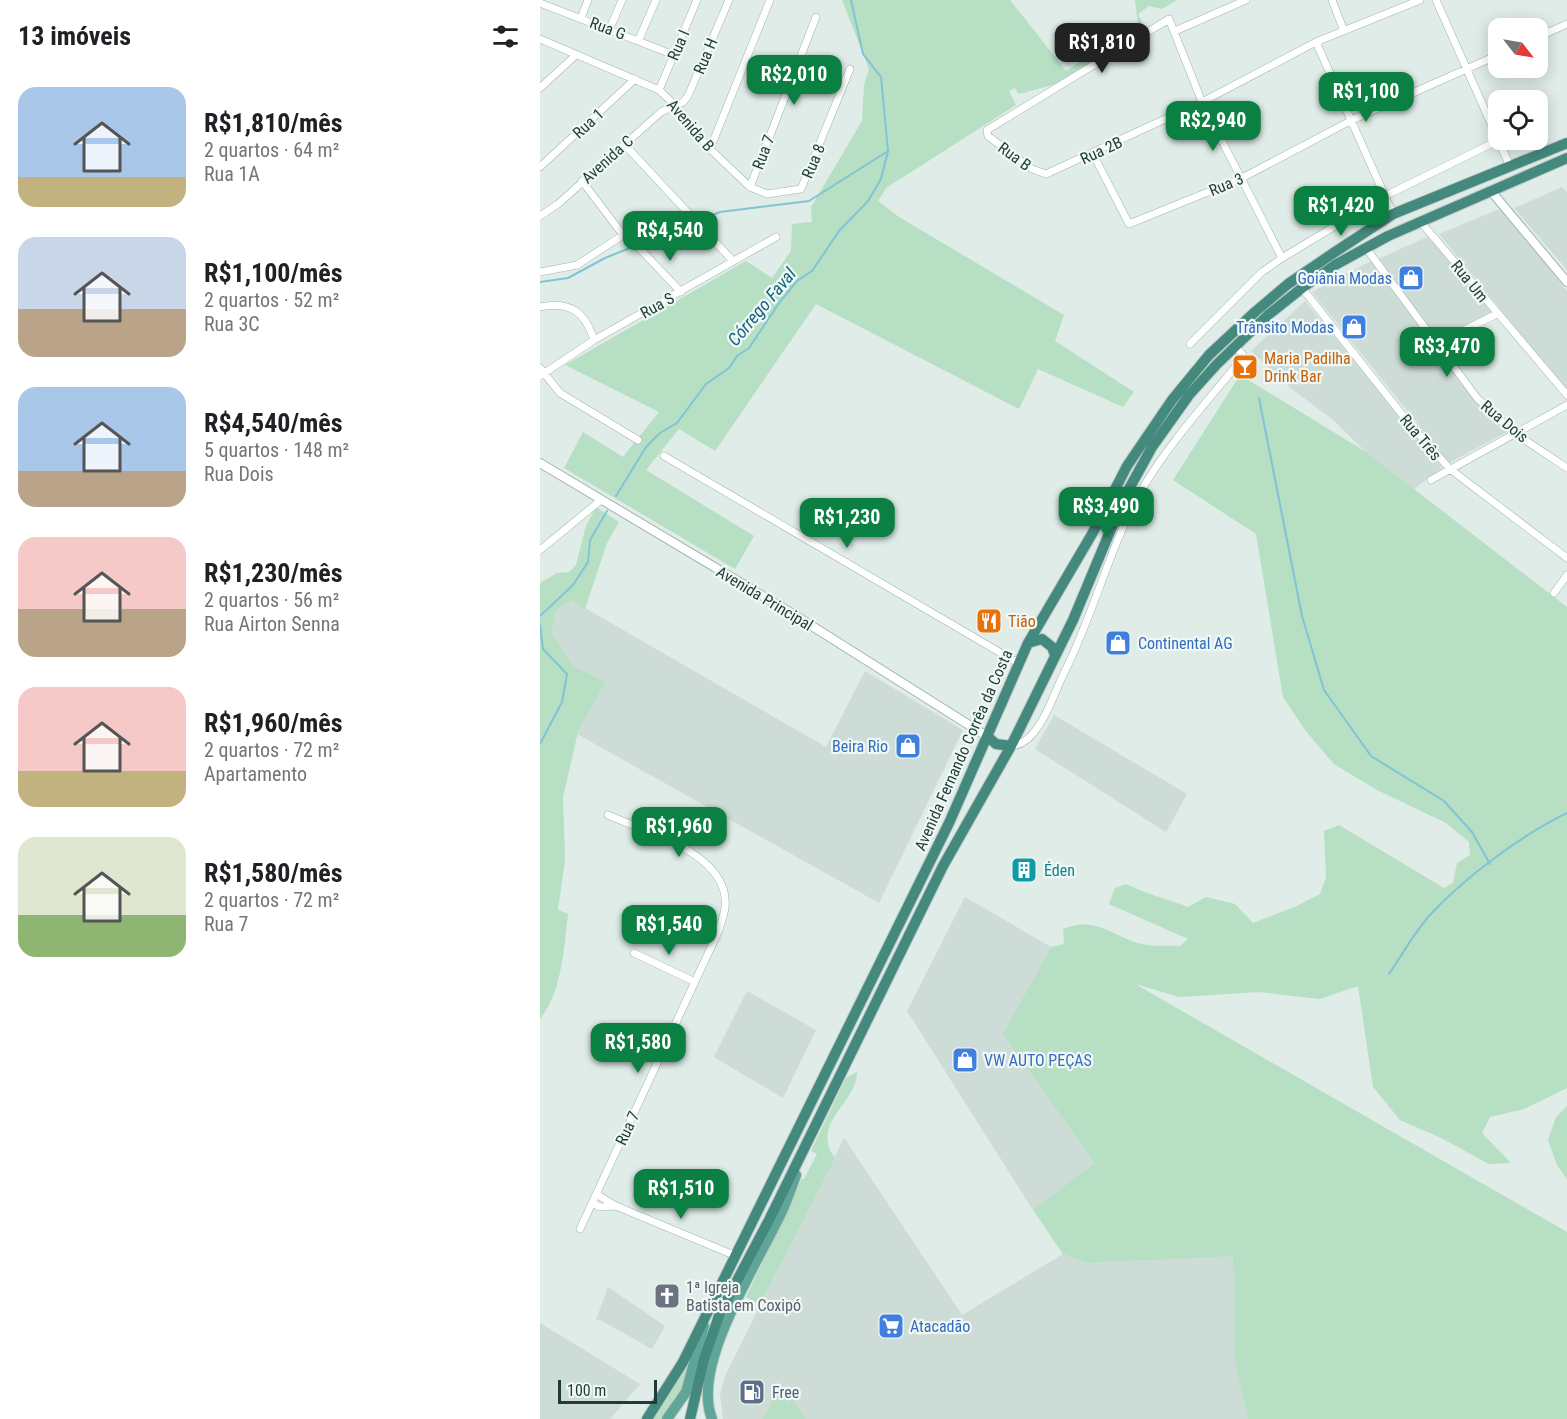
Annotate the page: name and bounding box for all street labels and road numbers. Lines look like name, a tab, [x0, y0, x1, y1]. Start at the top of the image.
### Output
street label: Rua G	[587, 13, 629, 44]
street label: Rua I	[664, 27, 693, 63]
street label: Rua H	[689, 35, 722, 77]
street label: Avenida B	[663, 96, 718, 155]
street label: Rua 1	[569, 104, 608, 142]
street label: Avenida C	[578, 131, 637, 187]
street label: Rua 7	[748, 132, 779, 172]
street label: Rua 2B	[1077, 133, 1125, 168]
street label: Rua B	[994, 138, 1035, 175]
street label: Rua 8	[798, 141, 829, 181]
street label: Rua 3	[1206, 169, 1246, 200]
street label: Rua Um	[1447, 256, 1492, 306]
street label: Rua S	[637, 288, 678, 322]
street label: Rua Dois	[1477, 396, 1532, 447]
street label: Rua Três	[1396, 410, 1445, 464]
street label: Avenida Principal	[713, 562, 816, 635]
street label: Avenida Fernando Corrêa da Costa	[910, 647, 1016, 854]
street label: Rua 7	[611, 1108, 644, 1148]

